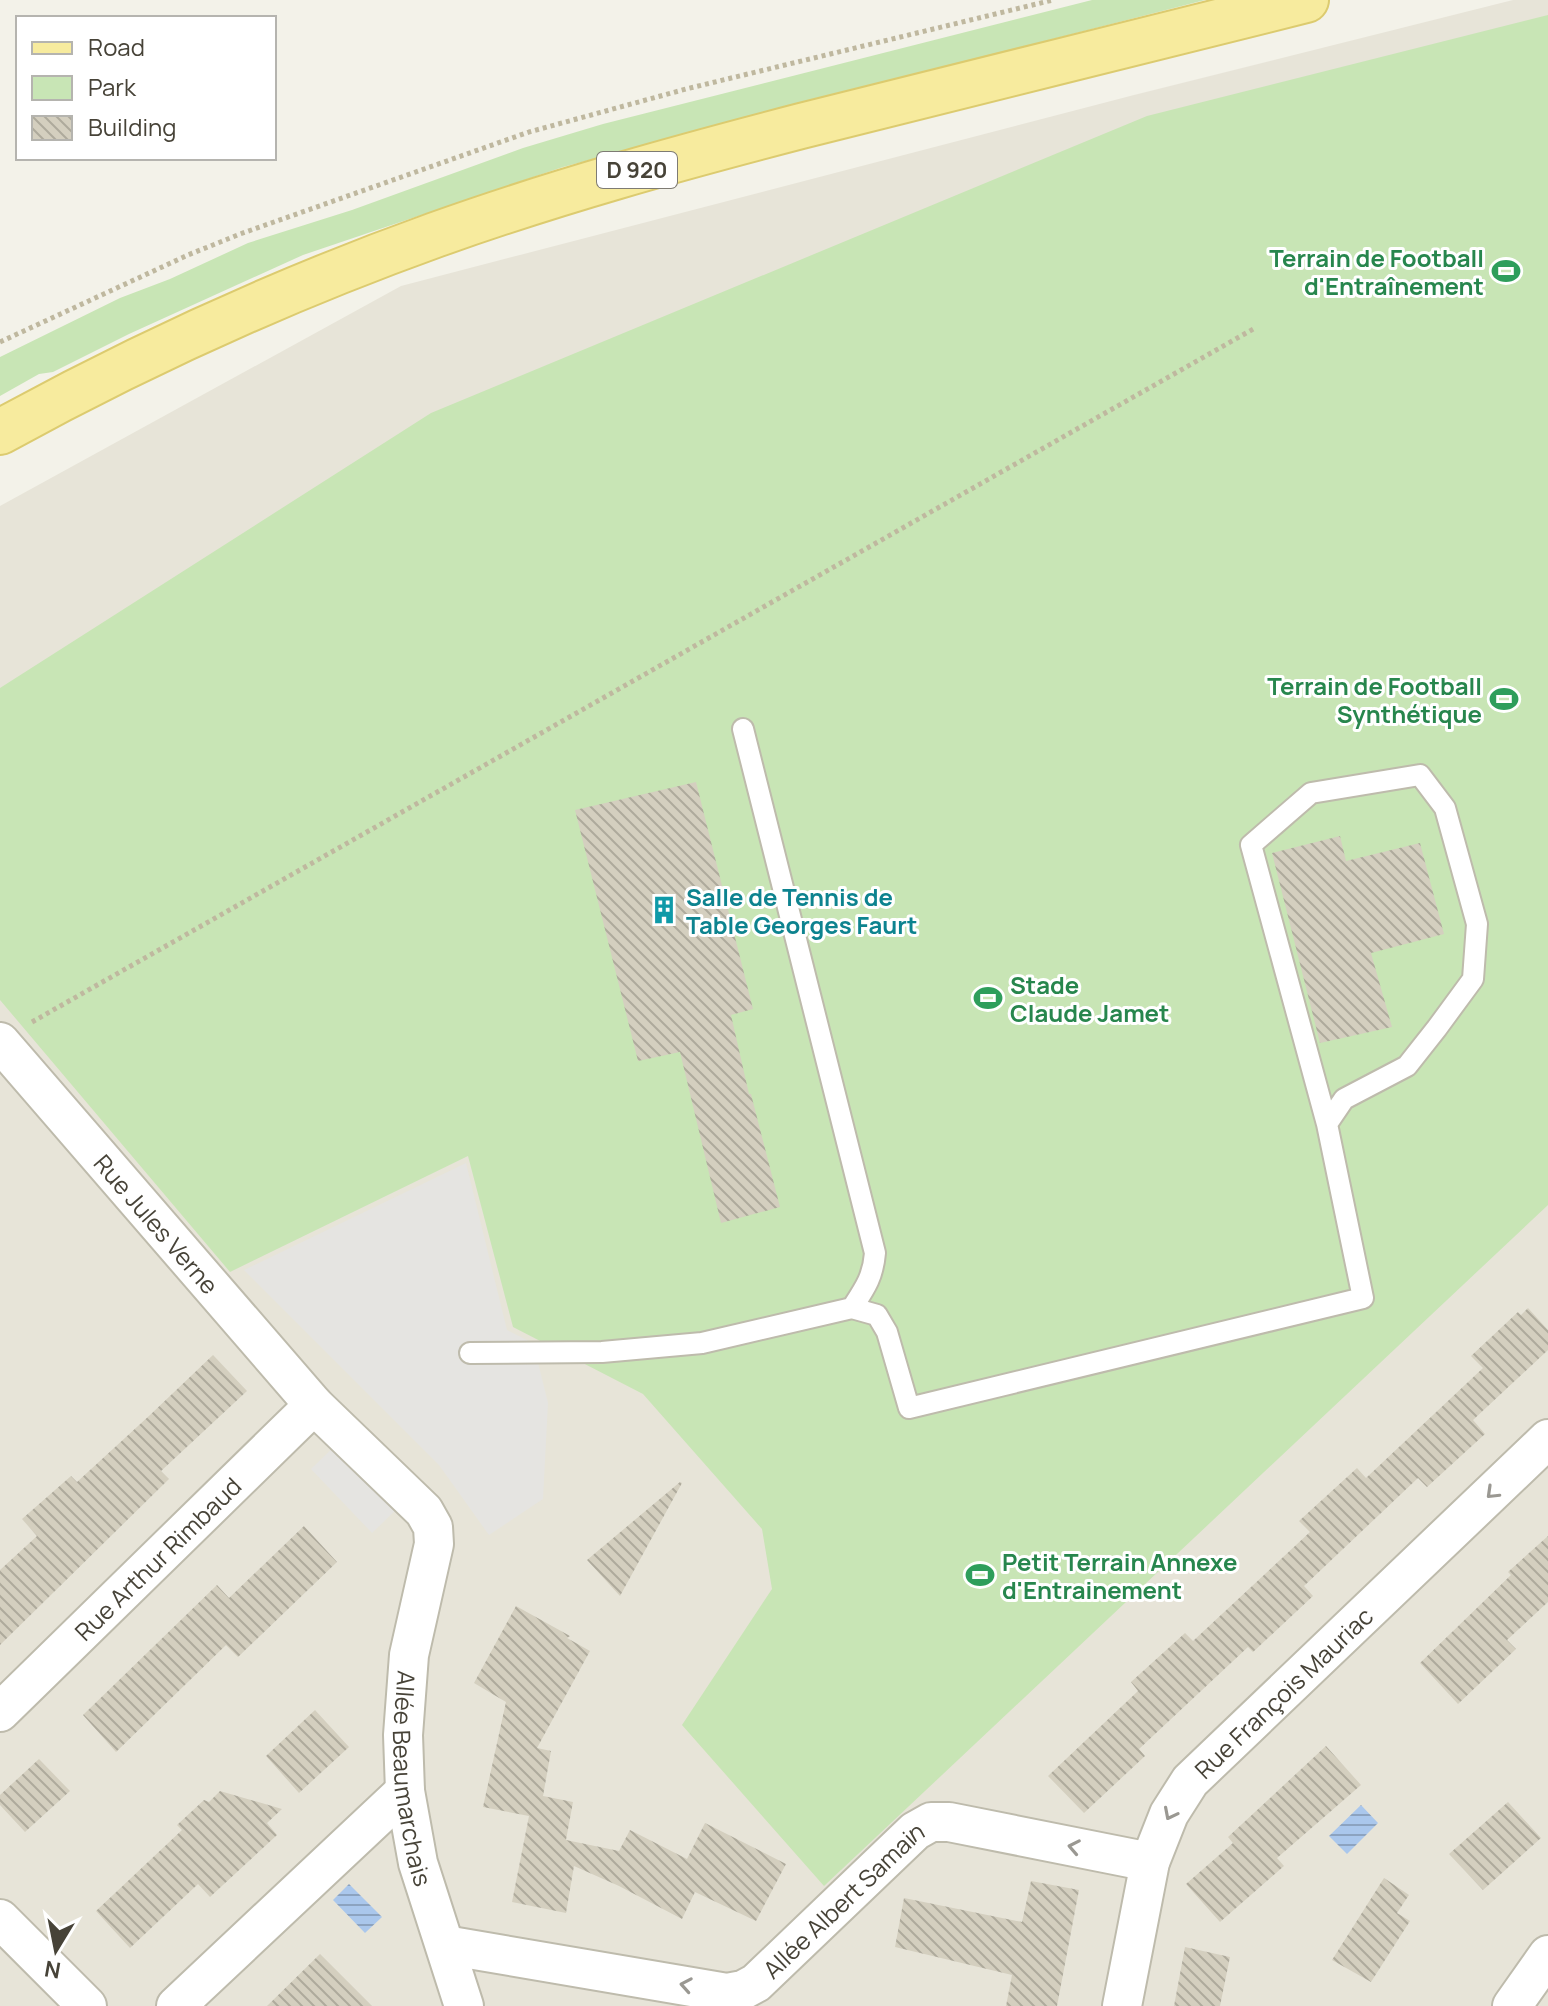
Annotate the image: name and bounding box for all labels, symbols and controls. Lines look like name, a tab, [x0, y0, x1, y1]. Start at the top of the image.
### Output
legend	[16, 16, 276, 160]
text: Road	[88, 30, 145, 63]
text: Park	[88, 70, 137, 103]
text: Building	[88, 110, 176, 143]
road number: D 920	[597, 152, 677, 188]
place label: Terrain de Football d'Entraînement	[1269, 241, 1484, 302]
sports icon: Terrain de Football d'Entraînement	[1491, 256, 1521, 286]
place label: Terrain de Football Synthétique	[1267, 669, 1482, 730]
sports icon: Terrain de Football Synthétique	[1489, 684, 1519, 714]
place label: Salle de Tennis de Table Georges Faurt	[686, 880, 917, 941]
building icon: Salle de Tennis de Table Georges Faurt	[649, 895, 679, 925]
place label: Stade Claude Jamet	[1010, 968, 1169, 1029]
sports icon: Stade Claude Jamet	[973, 983, 1003, 1013]
street label: Rue Jules Verne	[87, 1147, 227, 1300]
street label: Rue Arthur Rimbaud	[67, 1469, 248, 1647]
one-way arrow	[1486, 1484, 1501, 1498]
place label: Petit Terrain Annexe d'Entrainement	[1002, 1545, 1237, 1606]
sports icon: Petit Terrain Annexe d'Entrainement	[965, 1560, 995, 1590]
street label: Rue François Mauriac	[1187, 1599, 1379, 1785]
street label: Allée Beaumarchais	[386, 1669, 441, 1890]
one-way arrow	[1164, 1806, 1180, 1821]
street label: Allée Albert Samain	[755, 1813, 930, 1985]
one-way arrow	[1067, 1839, 1081, 1856]
north arrow	[16, 1910, 96, 1990]
text: N	[42, 1954, 63, 1986]
one-way arrow	[679, 1978, 693, 1995]

